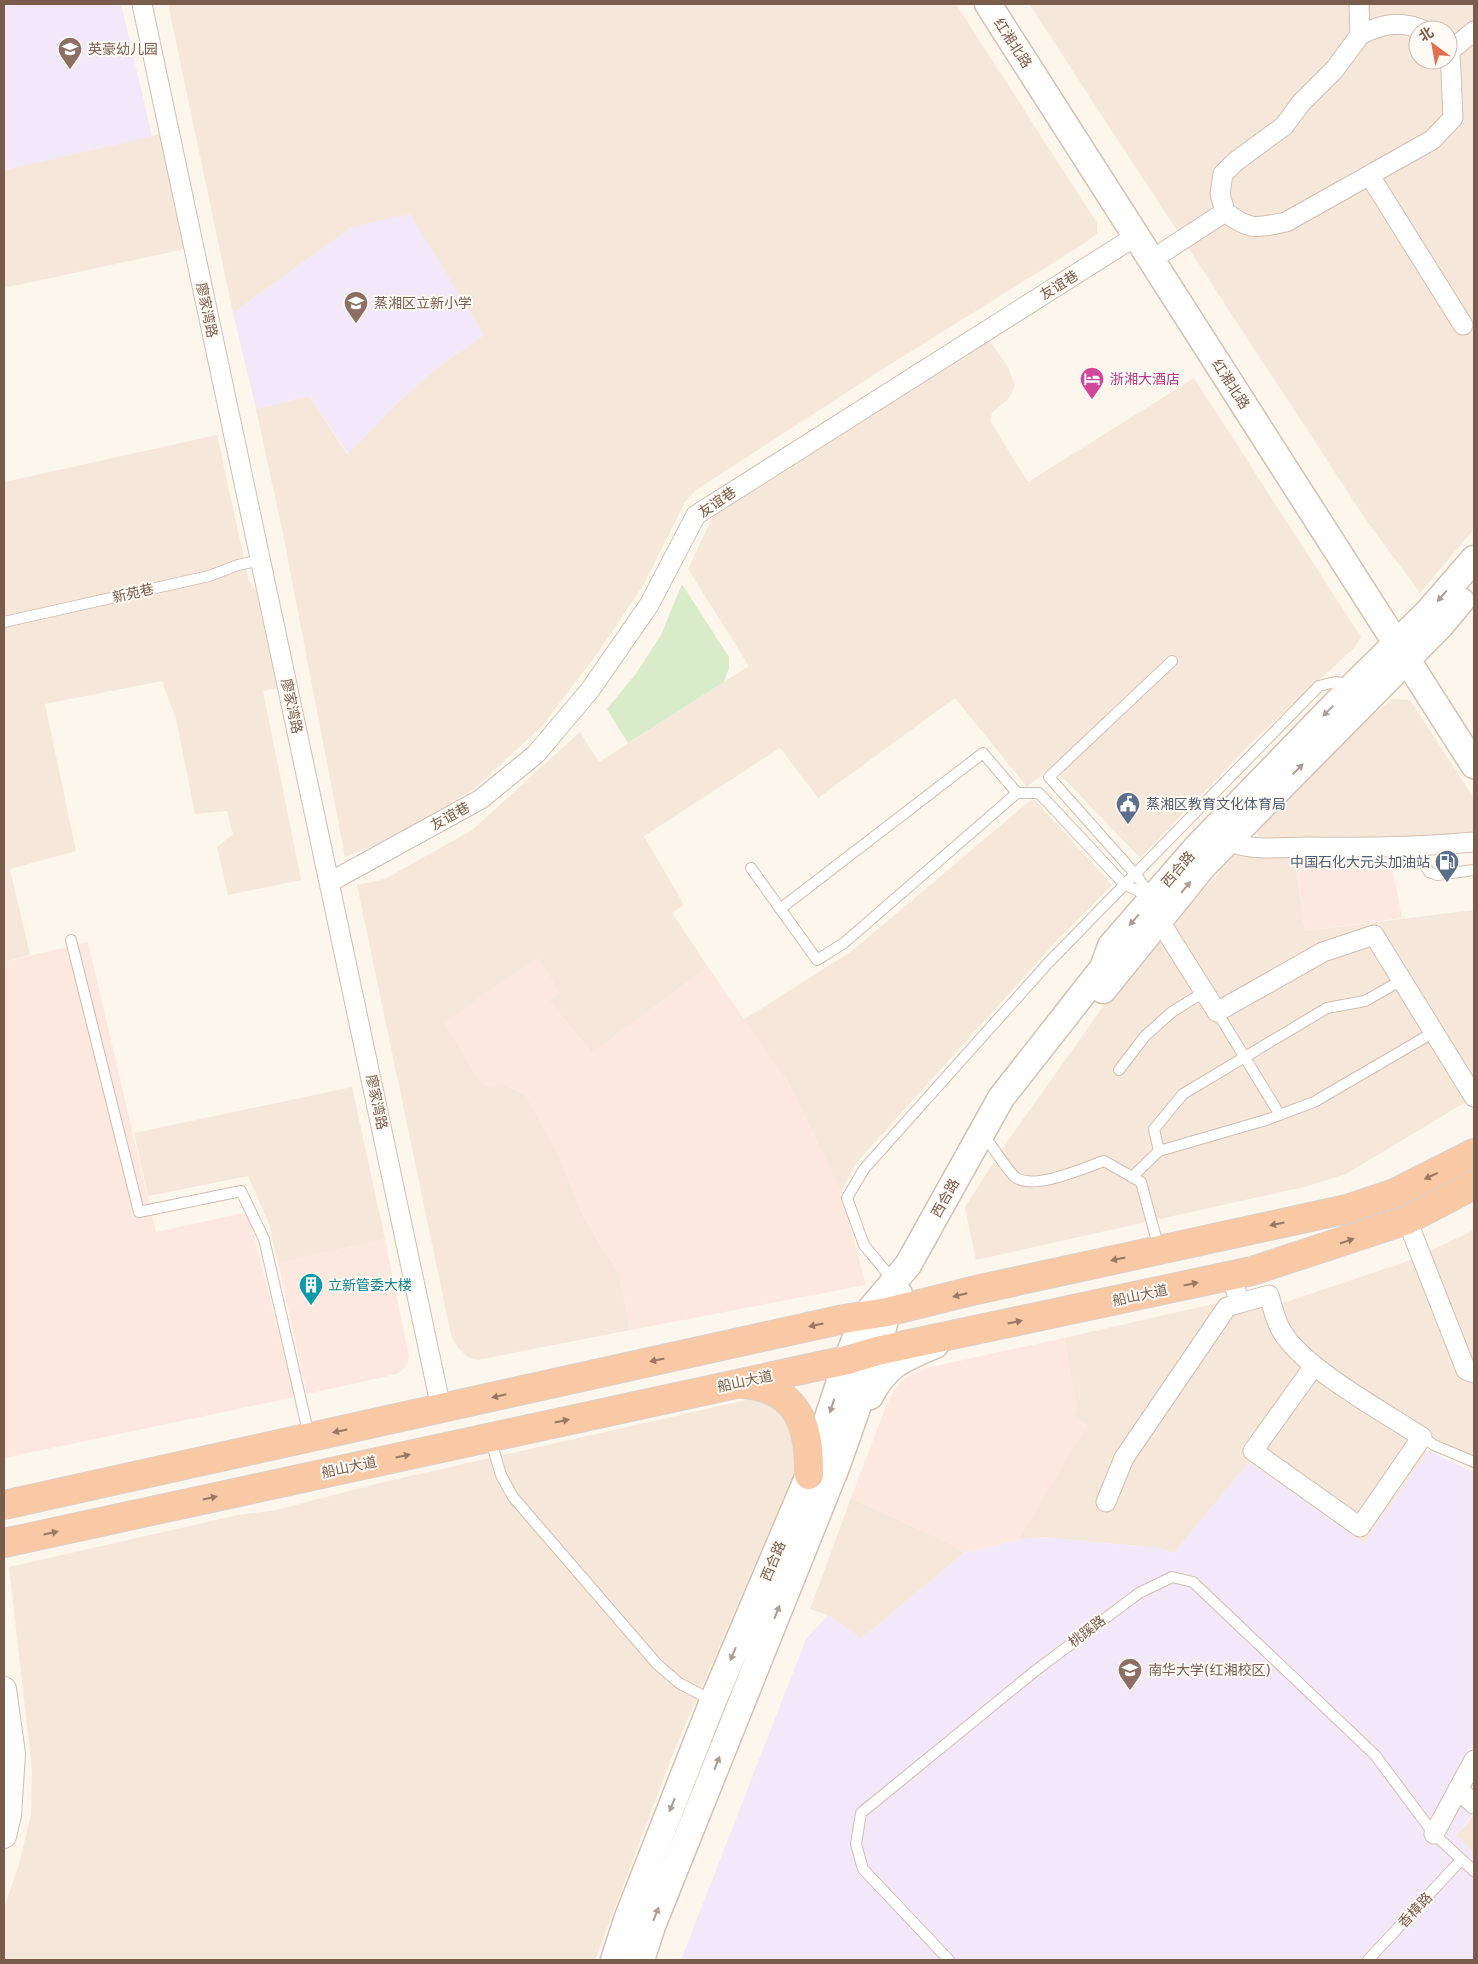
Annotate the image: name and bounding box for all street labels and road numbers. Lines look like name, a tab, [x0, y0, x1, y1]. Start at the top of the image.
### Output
street label: 红湘北路	[991, 15, 1035, 71]
street label: 友谊巷	[1037, 267, 1081, 303]
street label: 廖家湾路	[193, 281, 221, 339]
street label: 红湘北路	[1209, 356, 1253, 412]
street label: 友谊巷	[695, 484, 739, 520]
street label: 新苑巷	[111, 580, 155, 606]
street label: 廖家湾路	[278, 677, 306, 735]
street label: 友谊巷	[428, 799, 472, 833]
street label: 西合路	[1158, 848, 1198, 890]
street label: 廖家湾路	[363, 1073, 391, 1131]
street label: 西合路	[928, 1176, 962, 1220]
street label: 船山大道	[1111, 1281, 1169, 1309]
street label: 船山大道	[716, 1367, 774, 1395]
street label: 船山大道	[320, 1453, 378, 1481]
street label: 西合路	[757, 1539, 789, 1583]
street label: 桃蹊路	[1065, 1612, 1109, 1650]
street label: 香樟路	[1395, 1889, 1435, 1931]

